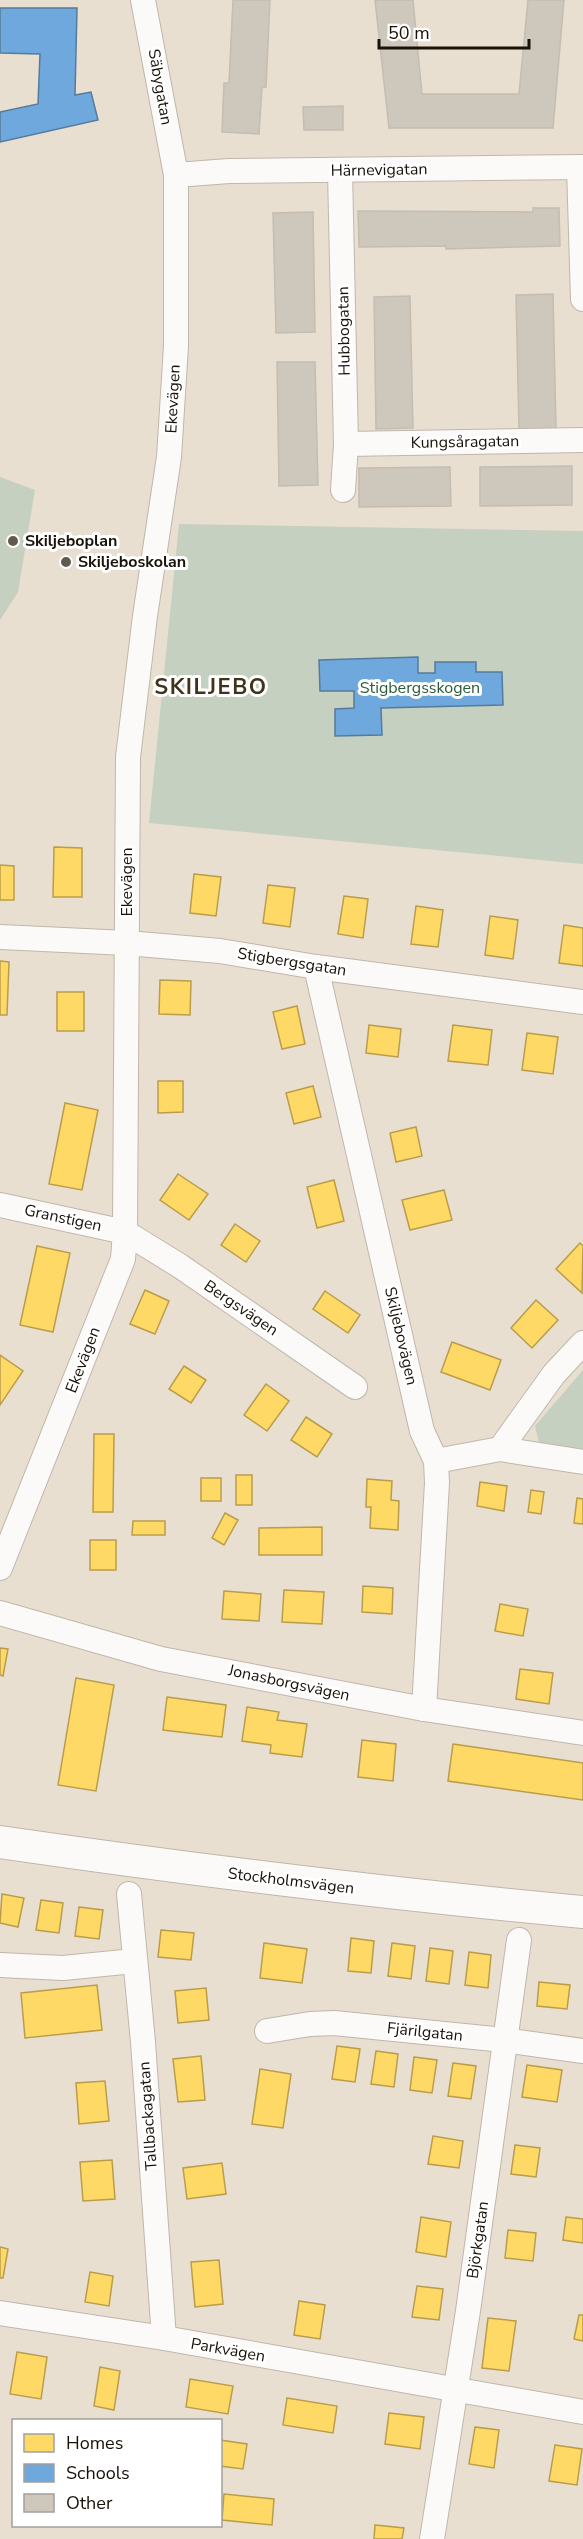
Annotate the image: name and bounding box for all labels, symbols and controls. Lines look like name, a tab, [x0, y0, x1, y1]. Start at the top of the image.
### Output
scale bar	[379, 12, 529, 50]
text: 50 m	[388, 21, 430, 45]
street label: Säbygatan	[143, 47, 177, 127]
street label: Härnevigatan	[330, 158, 428, 182]
street label: Hubbogatan	[332, 286, 356, 376]
street label: Ekevägen	[160, 364, 186, 434]
street label: Kungsåragatan	[411, 430, 519, 454]
place label: Skiljeboplan	[25, 530, 117, 552]
marker: Skiljeboplan	[6, 534, 20, 548]
place label: Skiljeboskolan	[78, 551, 186, 573]
marker: Skiljeboskolan	[59, 555, 73, 569]
district label: SKILJEBO	[154, 672, 268, 702]
park label: Stigbergsskogen	[360, 677, 480, 699]
street label: Ekevägen	[116, 847, 138, 917]
street label: Stigbergsgatan	[236, 943, 348, 981]
street label: Granstigen	[22, 1199, 104, 1237]
street label: Bergsvägen	[199, 1275, 283, 1341]
street label: Skiljebovägen	[379, 1285, 423, 1387]
street label: Ekevägen	[60, 1324, 106, 1396]
street label: Jonasborgsvägen	[225, 1659, 352, 1707]
street label: Stockholmsvägen	[227, 1862, 355, 1900]
street label: Fjärilgatan	[386, 2017, 464, 2047]
street label: Tallbackagatan	[133, 2061, 163, 2171]
street label: Björkgatan	[462, 2200, 494, 2280]
street label: Parkvägen	[189, 2333, 267, 2367]
legend	[12, 2419, 222, 2527]
text: Homes	[66, 2431, 123, 2455]
text: Schools	[66, 2461, 130, 2485]
text: Other	[66, 2491, 113, 2515]

